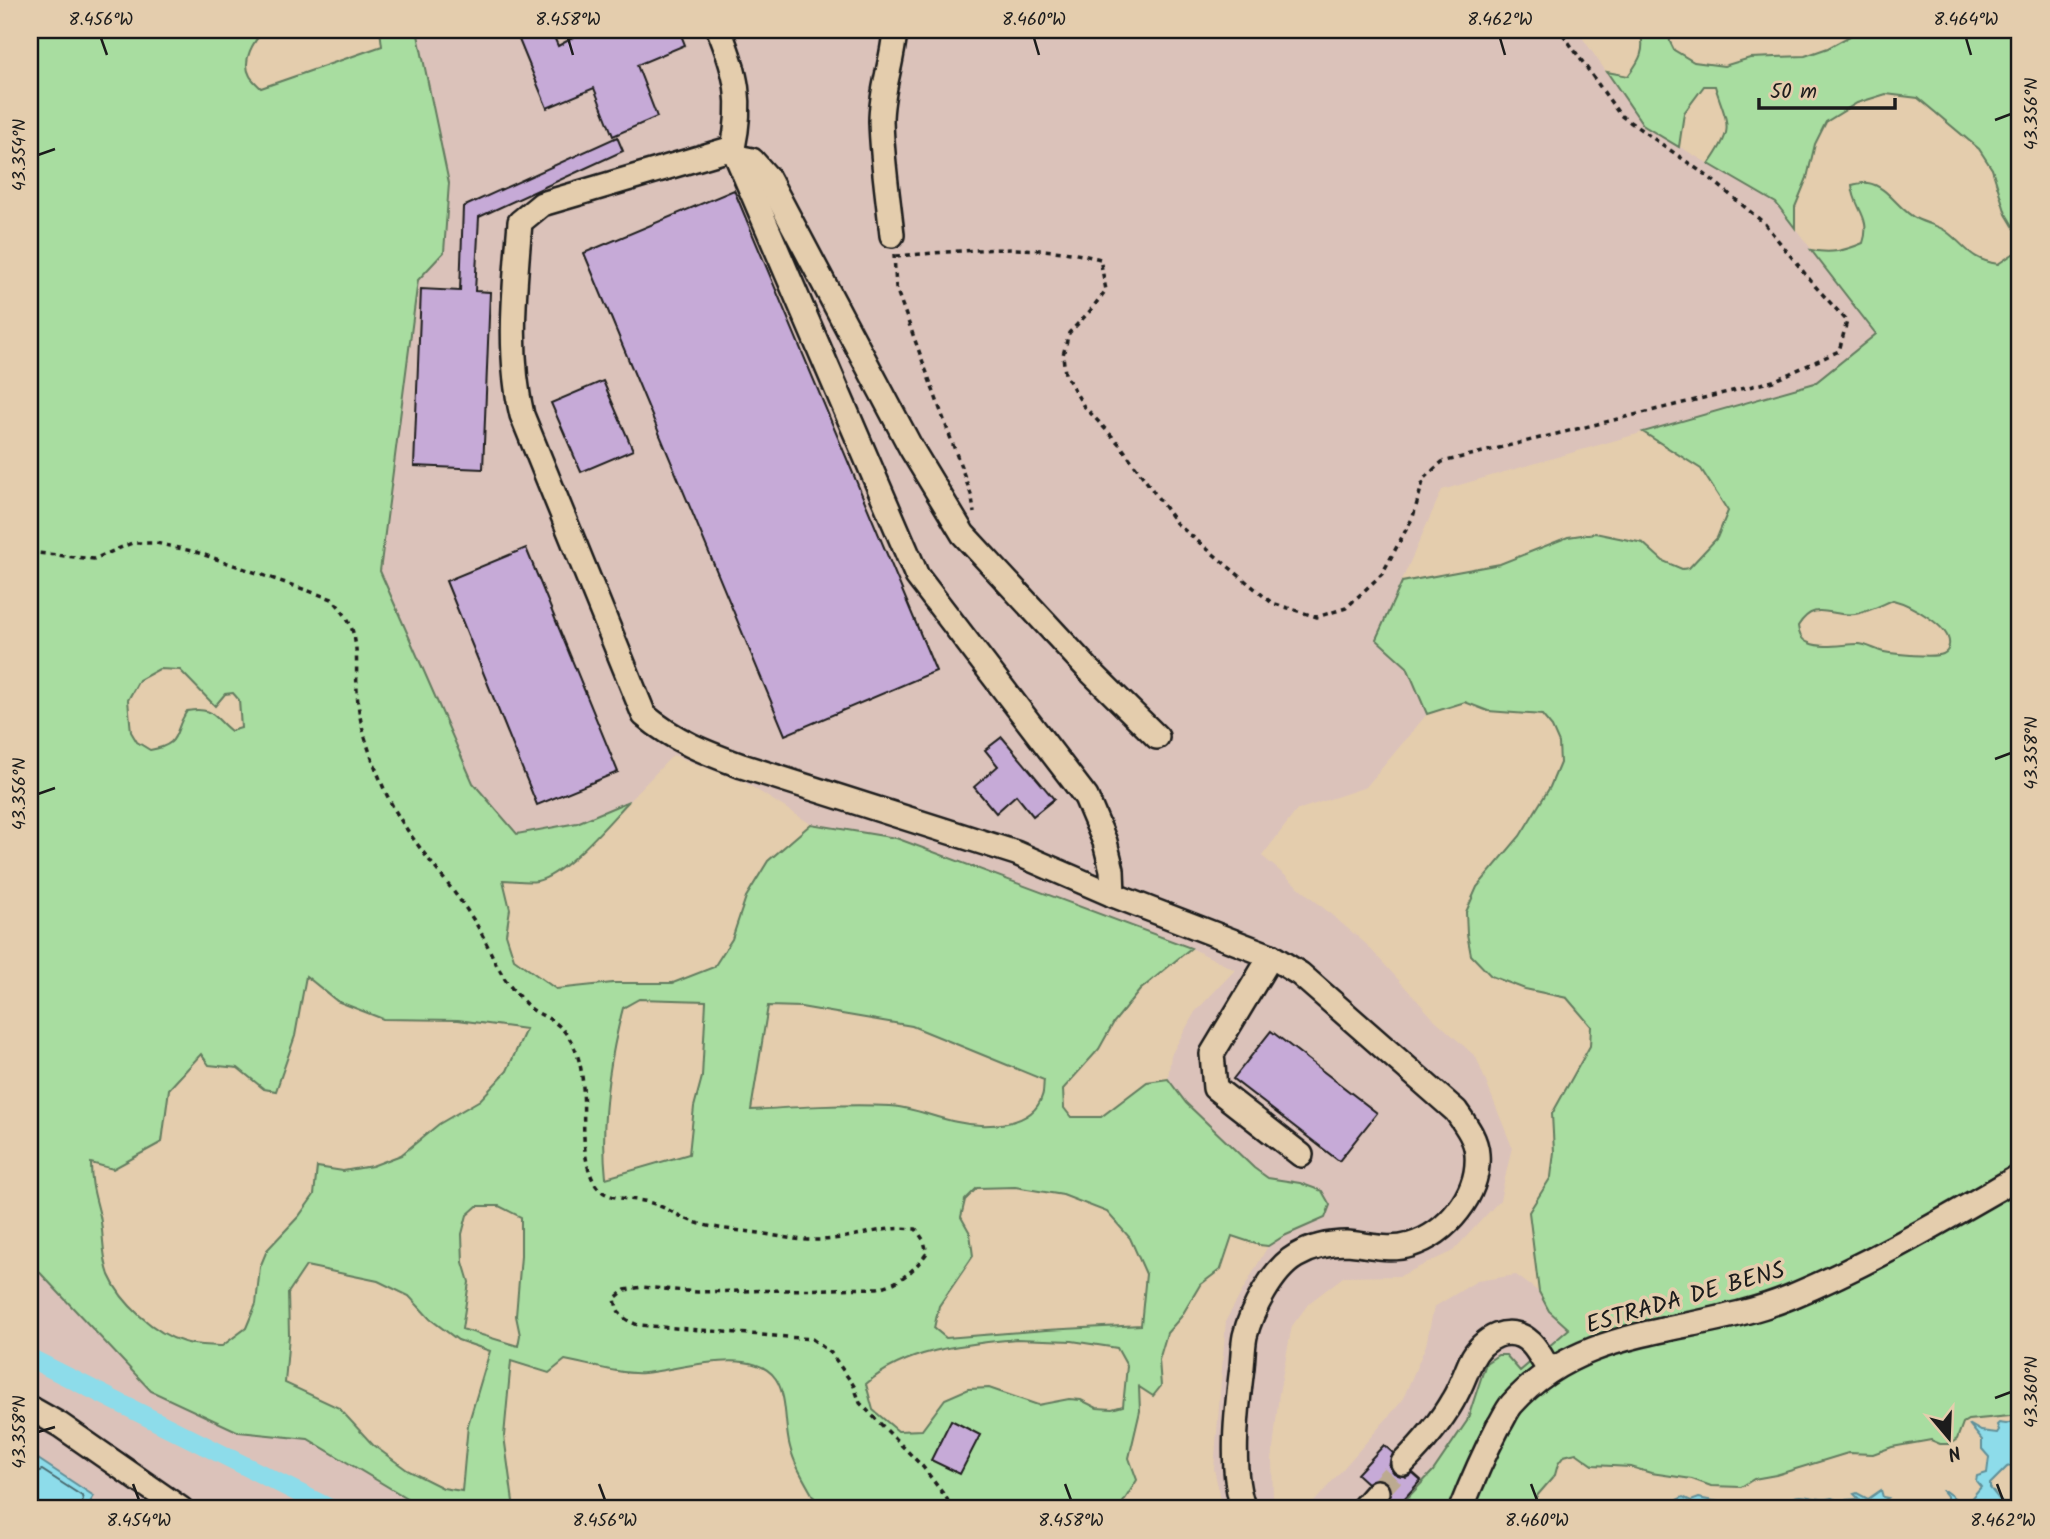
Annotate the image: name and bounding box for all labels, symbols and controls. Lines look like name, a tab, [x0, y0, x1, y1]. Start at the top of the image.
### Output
text: 8.456°W	[69, 6, 133, 35]
text: 8.458°W	[535, 6, 601, 35]
text: 8.460°W	[1002, 6, 1066, 35]
text: 8.462°W	[1467, 6, 1533, 35]
text: 8.464°W	[1933, 6, 1999, 35]
scale bar	[1759, 66, 1896, 110]
text: 50 m	[1770, 76, 1817, 109]
text: 43.356°N	[2018, 78, 2047, 150]
text: 43.354°N	[6, 119, 35, 191]
text: 43.358°N	[2018, 716, 2047, 790]
text: 43.356°N	[6, 758, 35, 830]
street label: ESTRADA DE BENS	[1581, 1251, 1790, 1345]
text: 43.360°N	[2018, 1356, 2047, 1428]
text: 43.358°N	[6, 1395, 35, 1469]
north arrow	[1913, 1402, 1983, 1472]
text: N	[1943, 1436, 1964, 1468]
text: 8.454°W	[107, 1507, 171, 1536]
text: 8.456°W	[573, 1507, 637, 1536]
text: 8.458°W	[1038, 1507, 1104, 1536]
text: 8.460°W	[1505, 1507, 1569, 1536]
text: 8.462°W	[1970, 1507, 2036, 1536]

